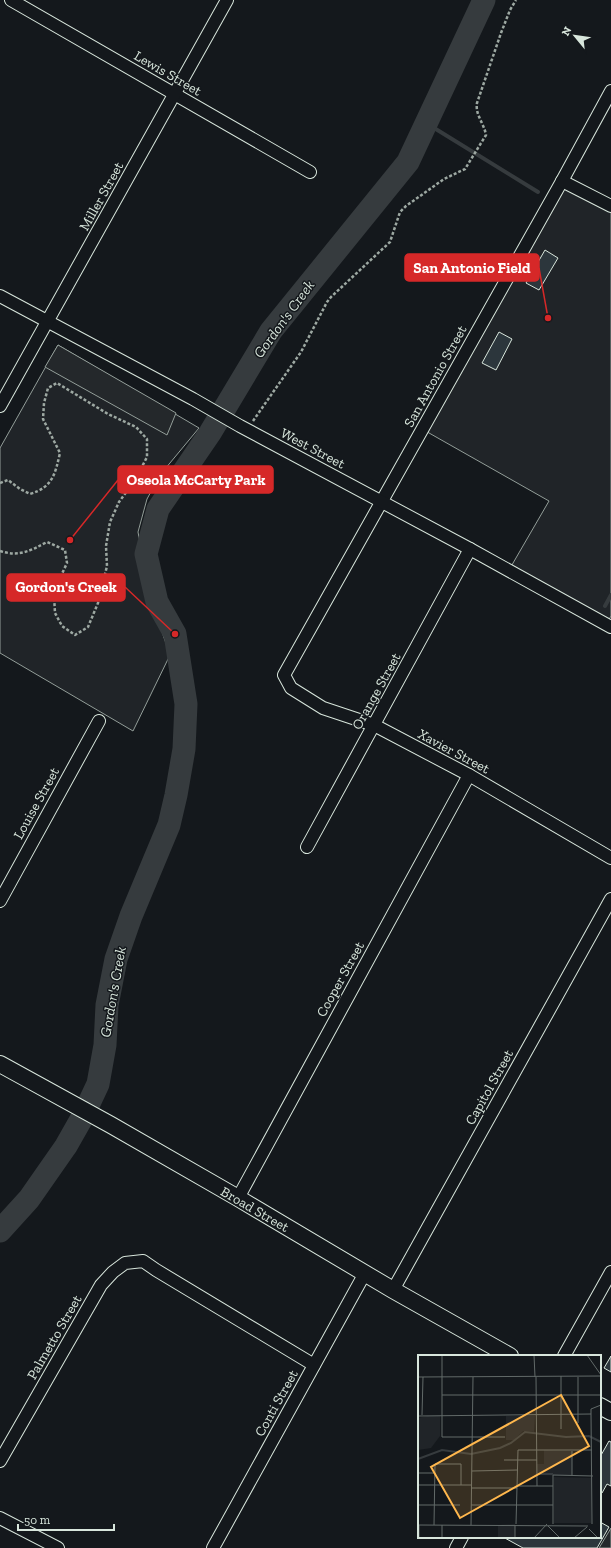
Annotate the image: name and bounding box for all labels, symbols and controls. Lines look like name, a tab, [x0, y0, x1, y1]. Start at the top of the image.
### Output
north arrow	[555, 16, 595, 56]
text: N	[559, 24, 575, 38]
street label: Lewis Street	[131, 47, 205, 100]
street label: Miller Street	[76, 158, 128, 234]
callout: San Antonio Field	[405, 254, 539, 281]
text: San Antonio Field	[413, 259, 531, 277]
water label: Gordon's Creek	[250, 276, 318, 361]
street label: San Antonio Street	[400, 322, 471, 430]
street label: West Street	[278, 424, 349, 473]
callout: Oseola McCarty Park	[118, 466, 273, 493]
text: Oseola McCarty Park	[126, 471, 266, 489]
callout: Gordon's Creek	[7, 574, 125, 601]
text: Gordon's Creek	[15, 578, 118, 596]
street label: Orange Street	[348, 649, 405, 733]
street label: Xavier Street	[415, 725, 493, 778]
street label: Louise Street	[10, 764, 63, 842]
street label: Cooper Street	[313, 938, 368, 1020]
water label: Gordon's Creek	[96, 945, 130, 1039]
street label: Capitol Street	[462, 1046, 518, 1128]
street label: Broad Street	[218, 1183, 293, 1236]
street label: Palmetto Street	[23, 1291, 86, 1383]
inset map	[418, 1355, 601, 1538]
street label: Conti Street	[251, 1366, 302, 1439]
scale bar	[18, 1506, 114, 1532]
text: 50 m	[24, 1513, 51, 1527]

